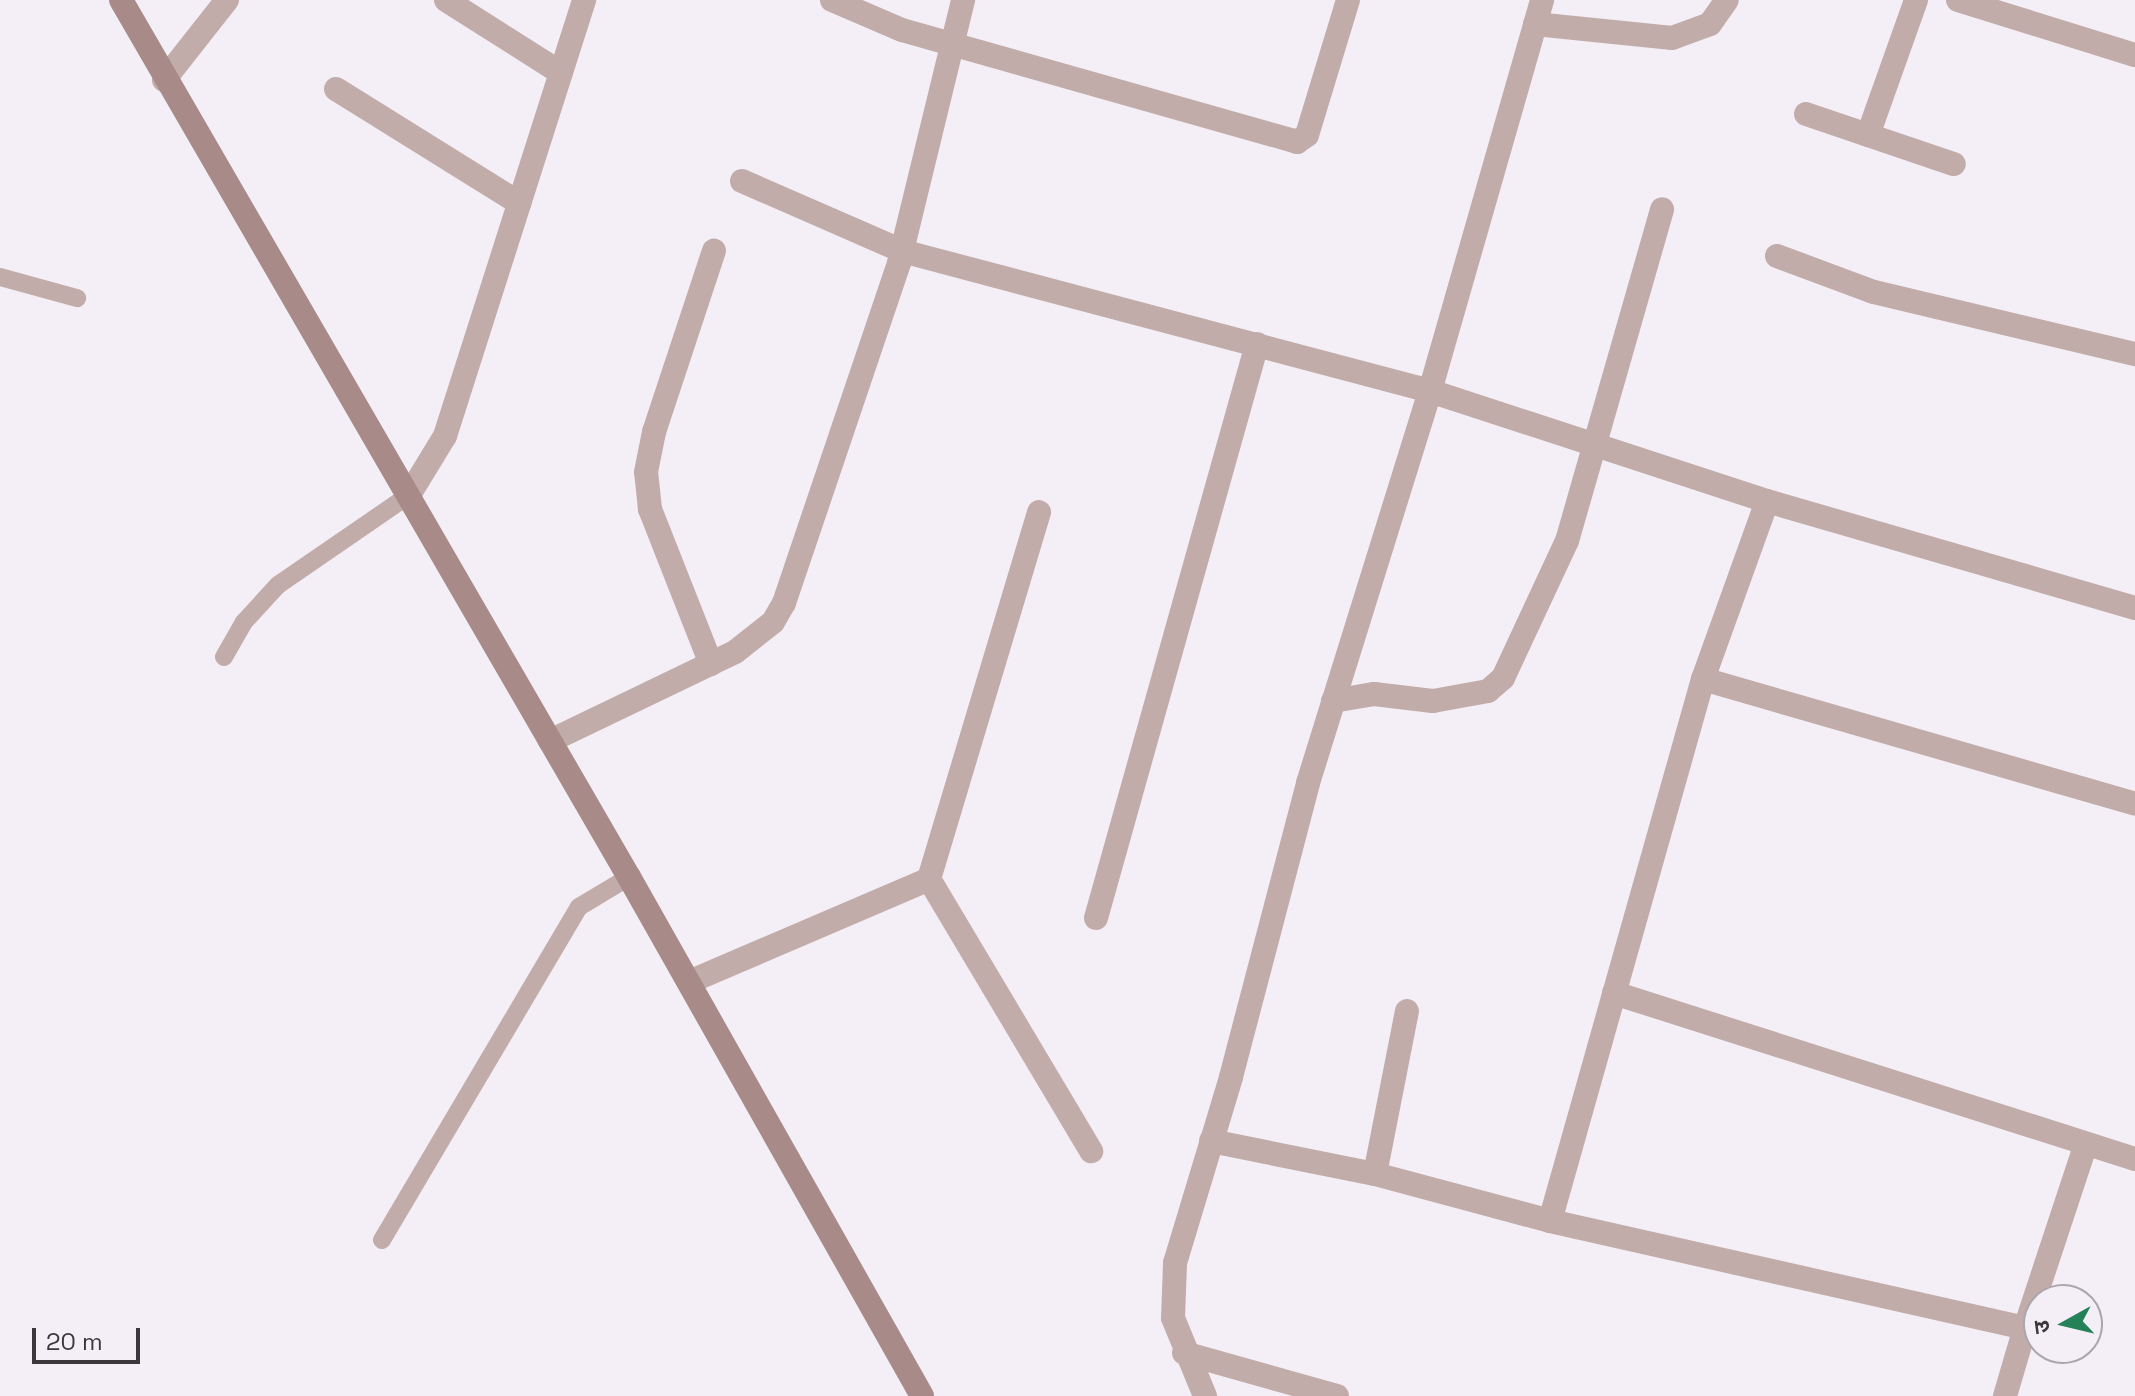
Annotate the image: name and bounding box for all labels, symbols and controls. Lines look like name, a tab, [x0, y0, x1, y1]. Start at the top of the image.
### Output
north arrow	[2023, 1284, 2103, 1364]
scale bar	[36, 1312, 144, 1362]
text: उ	[2026, 1319, 2056, 1335]
text: 20 m	[46, 1326, 103, 1357]

